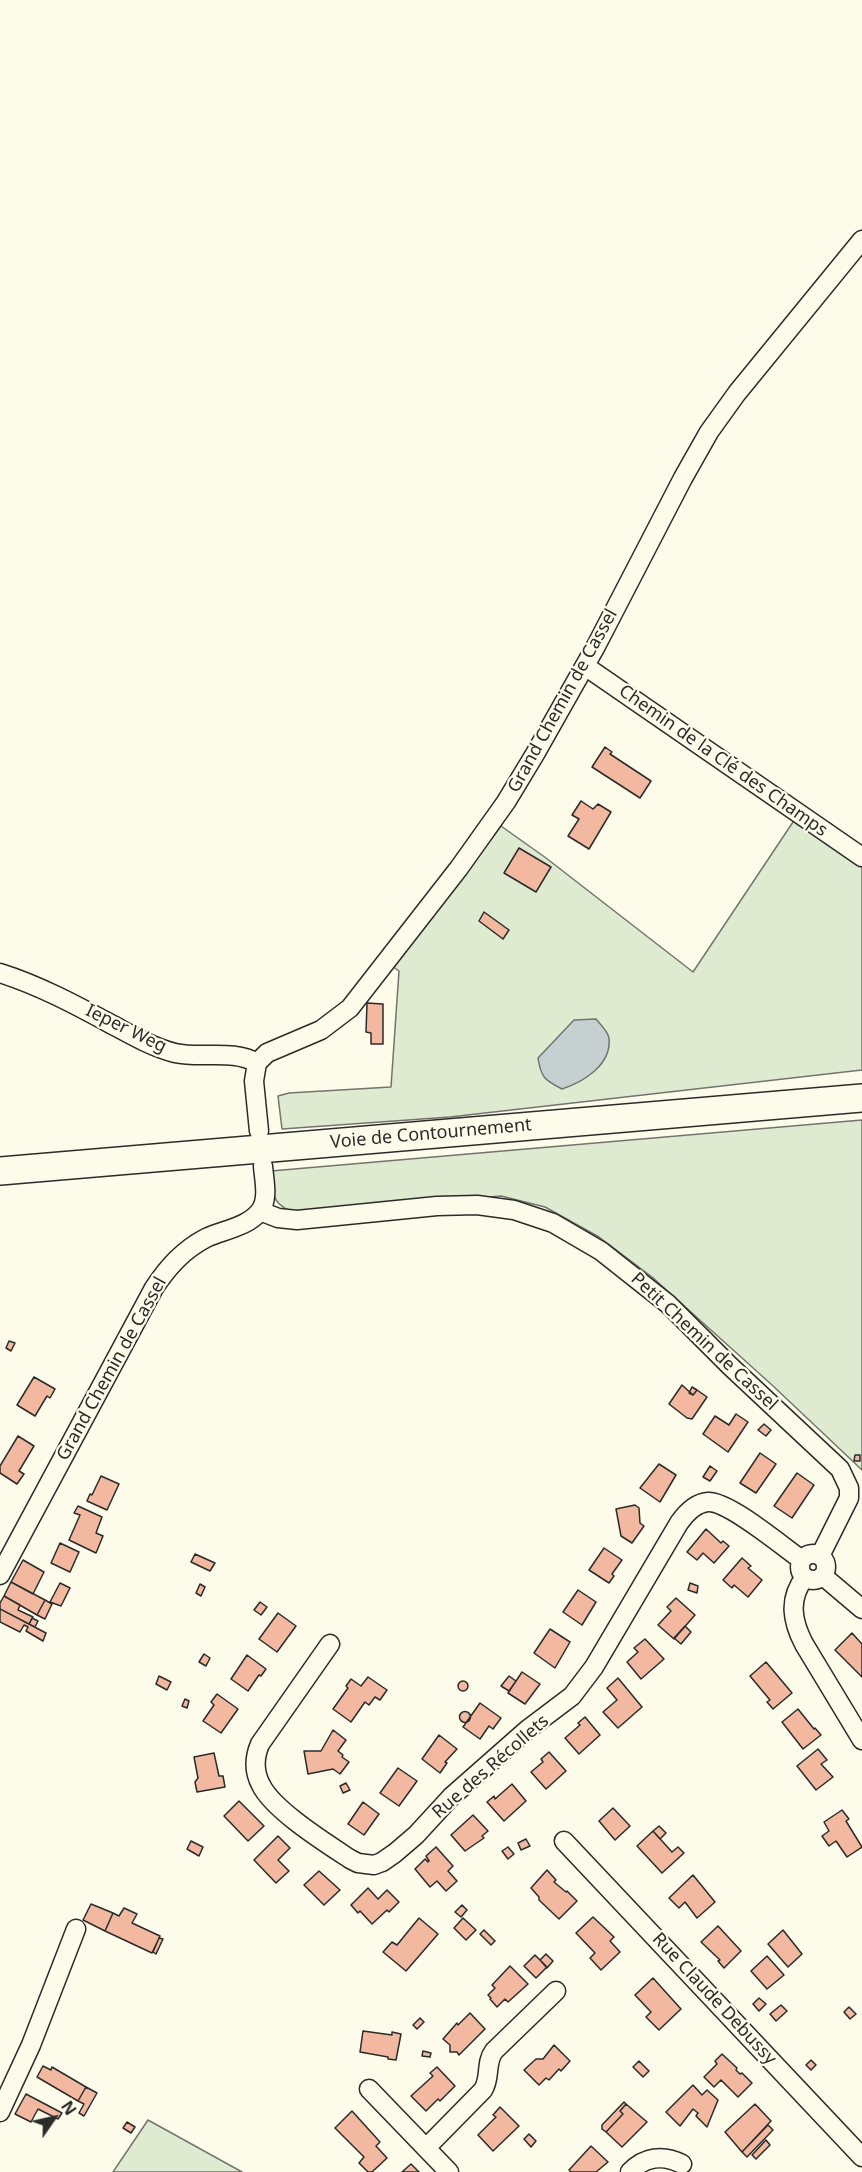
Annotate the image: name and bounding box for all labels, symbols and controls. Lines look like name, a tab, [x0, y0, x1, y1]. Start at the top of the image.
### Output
street label: Grand Chemin de Cassel	[503, 605, 623, 797]
street label: Chemin de la Clé des Champs	[615, 681, 831, 841]
street label: Ieper Weg	[82, 1000, 170, 1058]
street label: Voie de Contournement	[329, 1114, 533, 1154]
street label: Petit Chemin de Cassel	[626, 1268, 782, 1416]
street label: Grand Chemin de Cassel	[52, 1273, 172, 1465]
street label: Rue des Récollets	[428, 1711, 554, 1823]
street label: Rue Claude Debussy	[647, 1929, 781, 2069]
north arrow	[24, 2088, 84, 2148]
text: N	[56, 2096, 82, 2119]

